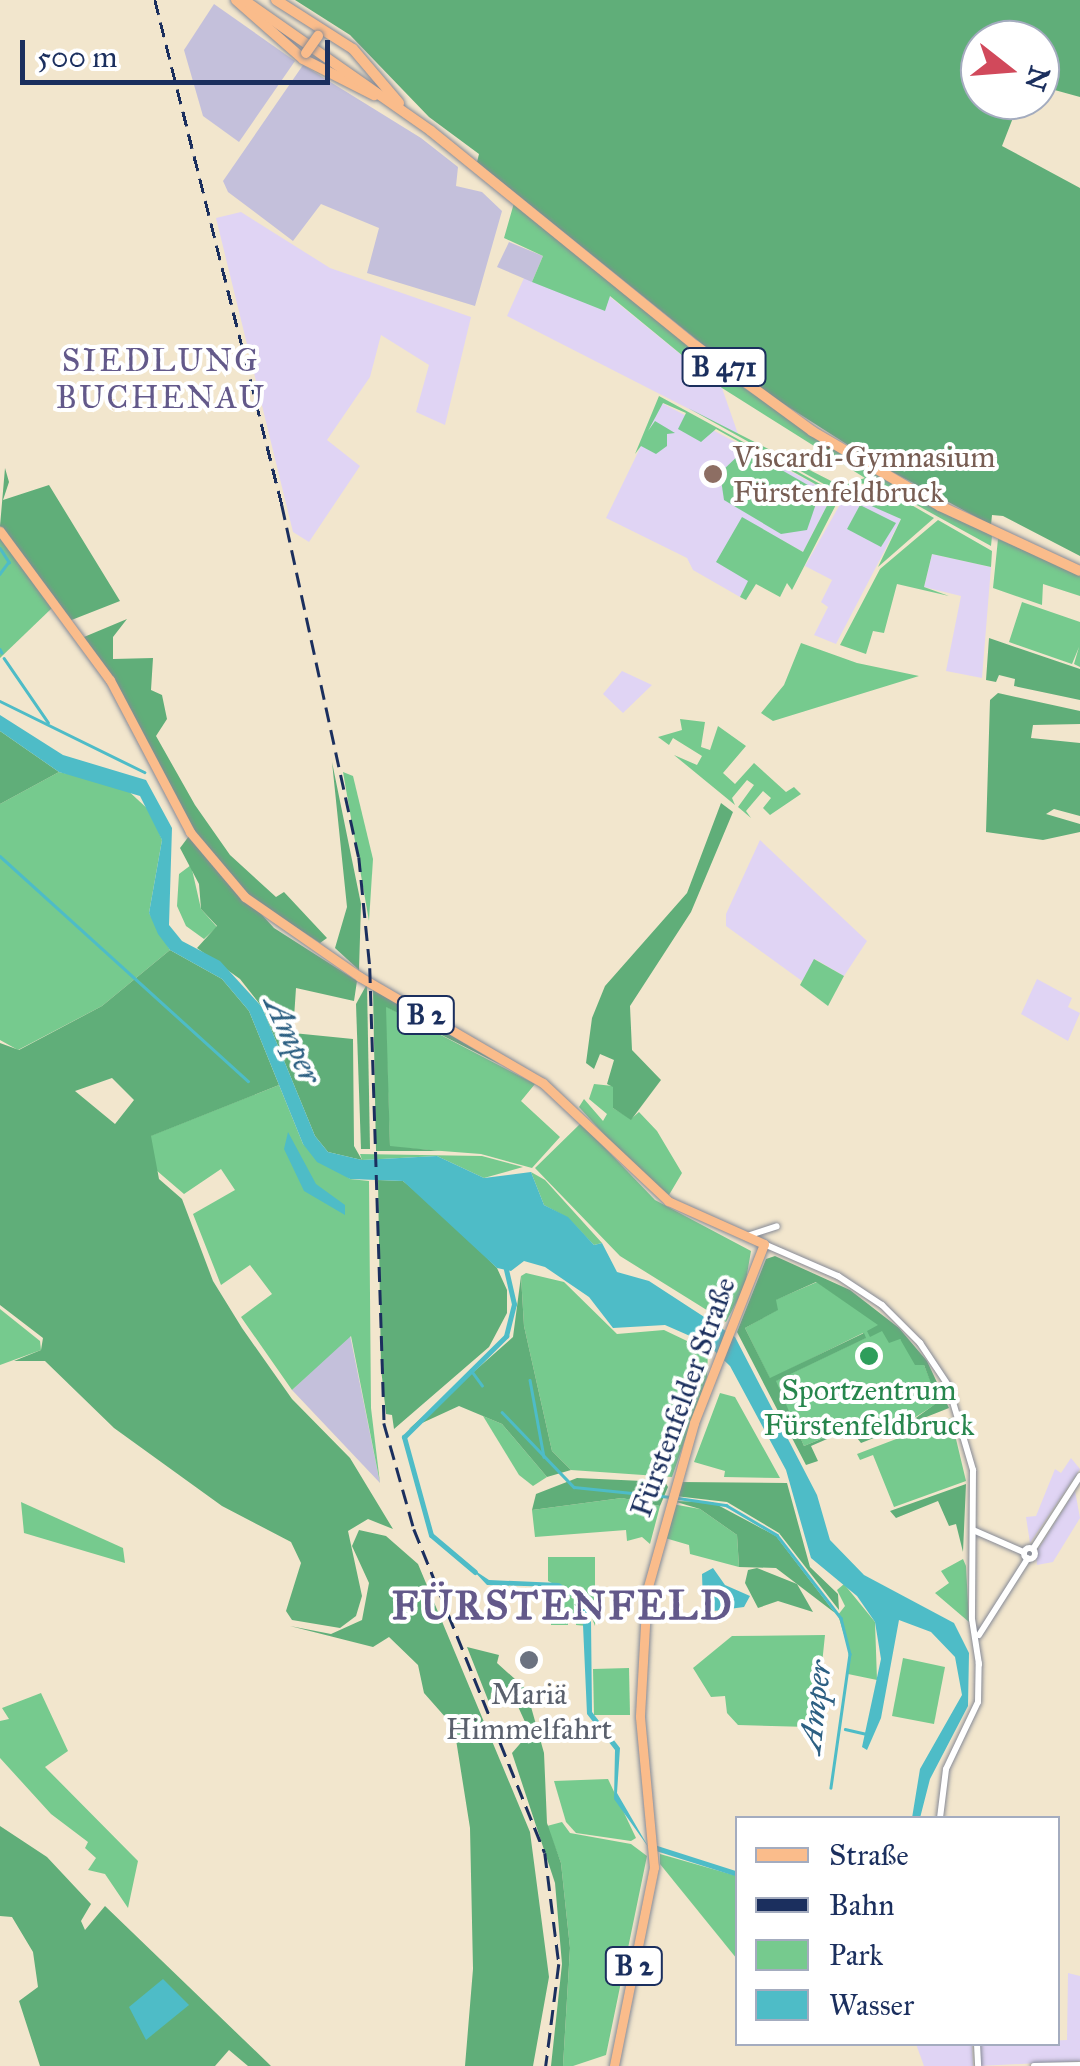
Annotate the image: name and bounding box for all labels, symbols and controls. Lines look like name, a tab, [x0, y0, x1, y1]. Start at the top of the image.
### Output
scale bar	[25, 20, 335, 82]
north arrow	[960, 20, 1060, 120]
text: 500 m	[37, 39, 118, 75]
text: N	[1017, 62, 1057, 95]
district label: SIEDLUNG BUCHENAU	[56, 343, 266, 418]
road number: B 471	[682, 344, 766, 390]
place label: Viscardi-Gymnasium Fürstenfeldbruck	[733, 439, 995, 510]
marker: Viscardi-Gymnasium Fürstenfeldbruck	[702, 463, 724, 485]
water label: Amper	[255, 990, 329, 1090]
road number: B 2	[396, 992, 456, 1038]
street label: Fürstenfelder Straße	[623, 1272, 743, 1522]
marker: Sportzentrum Fürstenfeldbruck	[858, 1345, 880, 1367]
place label: Sportzentrum Fürstenfeldbruck	[764, 1372, 974, 1442]
district label: FÜRSTENFELD	[392, 1582, 734, 1630]
marker: Mariä Himmelfahrt	[518, 1649, 540, 1671]
water label: Amper	[791, 1659, 841, 1755]
place label: Mariä Himmelfahrt	[446, 1676, 612, 1746]
legend	[735, 1816, 1060, 2046]
text: Straße	[829, 1837, 909, 1873]
text: Bahn	[829, 1887, 894, 1923]
text: Park	[829, 1937, 883, 1973]
road number: B 2	[604, 1943, 664, 1989]
text: Wasser	[829, 1987, 914, 2023]

